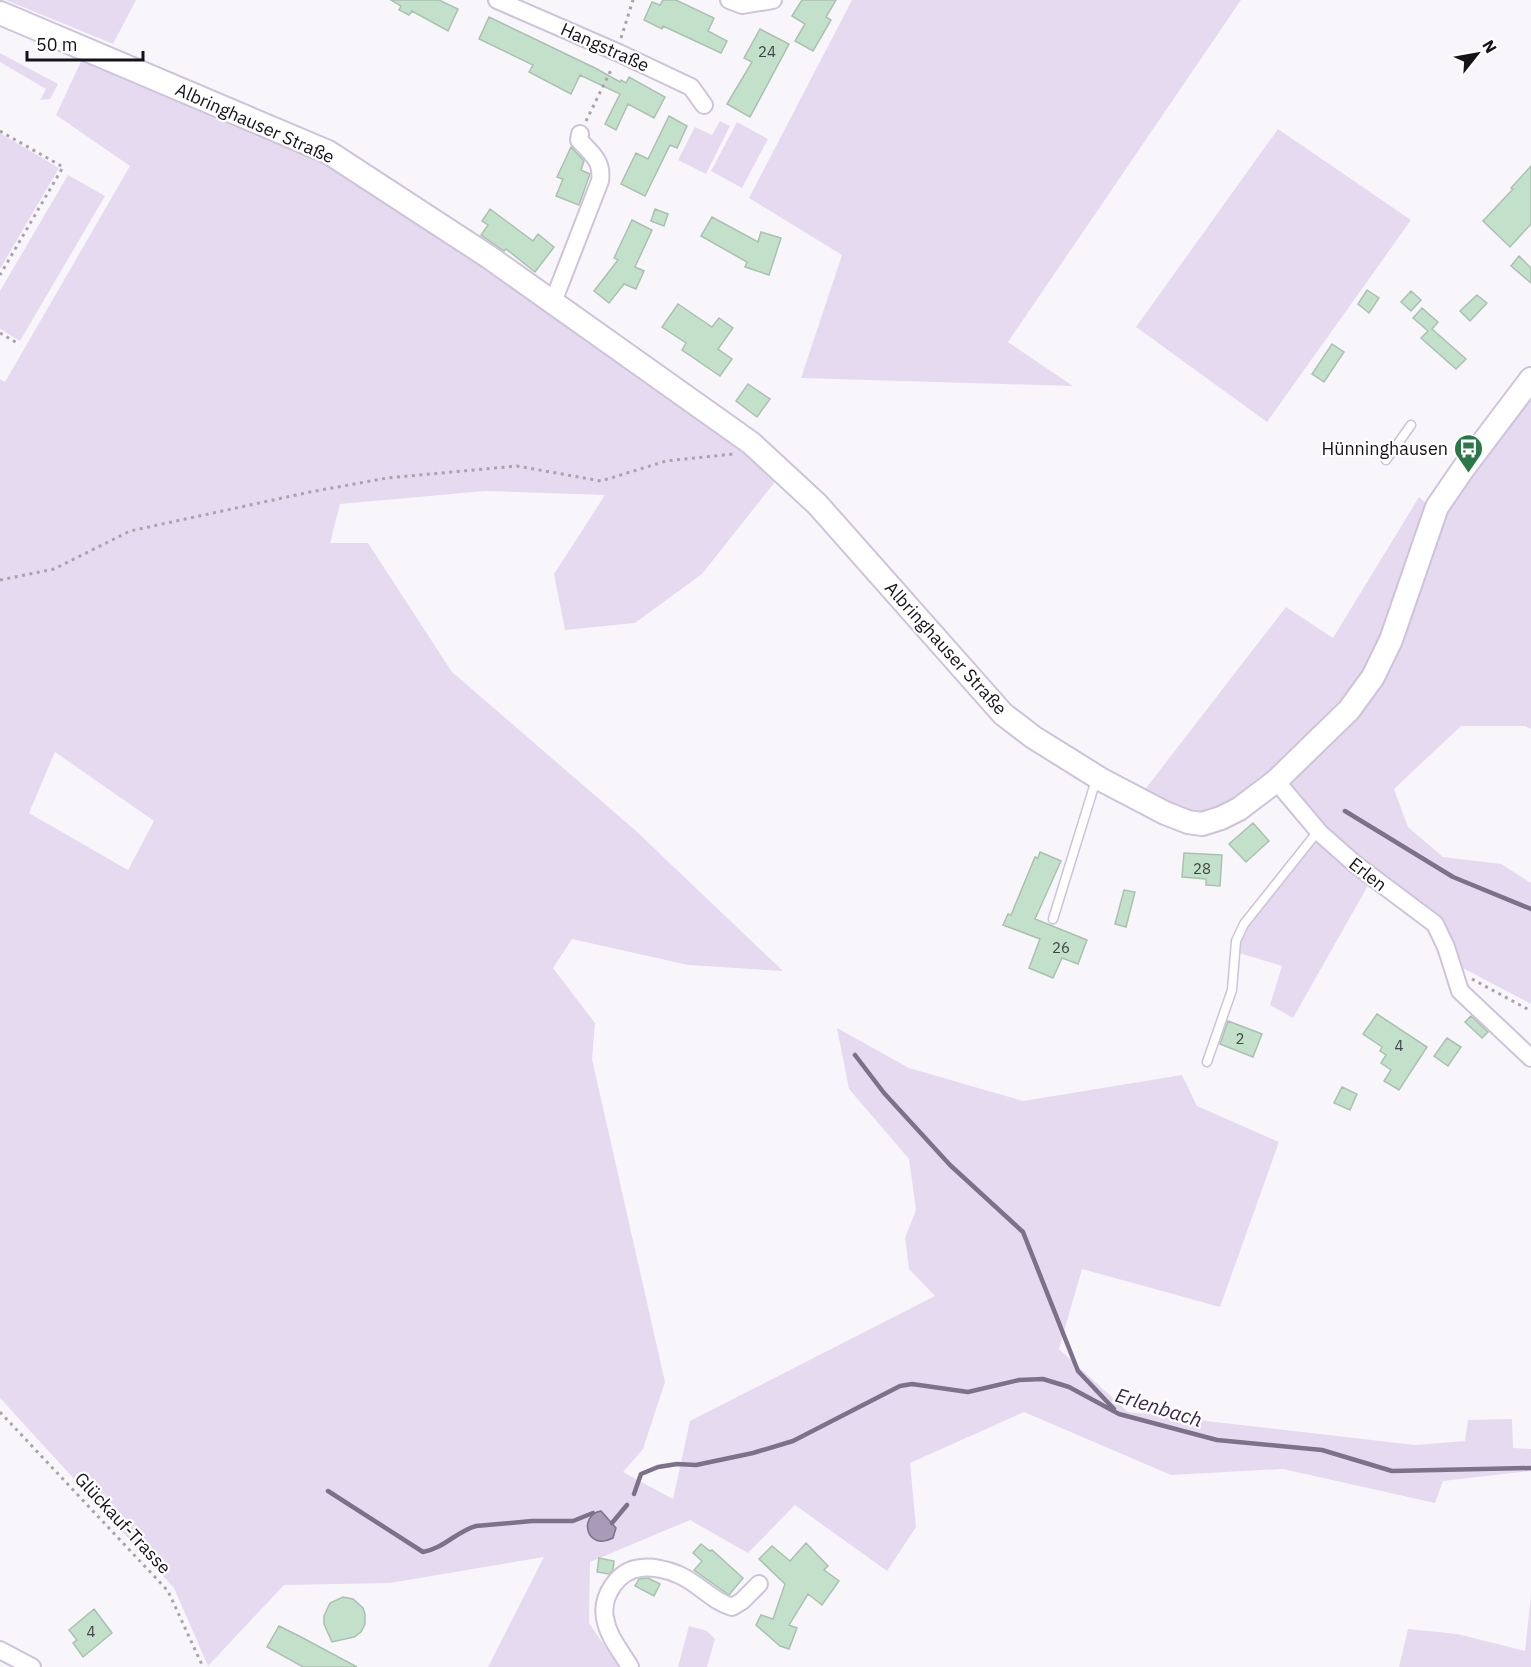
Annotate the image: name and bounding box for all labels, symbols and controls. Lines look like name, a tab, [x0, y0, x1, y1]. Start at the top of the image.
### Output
street label: Hangstraße	[557, 17, 653, 77]
scale bar	[27, 24, 142, 62]
north arrow	[1447, 24, 1507, 84]
text: 50 m	[36, 33, 78, 56]
text: N	[1478, 36, 1501, 56]
house number: 24	[758, 42, 776, 61]
street label: Albringhauser Straße	[172, 78, 338, 168]
bus stop icon: Hünninghausen	[1453, 432, 1485, 474]
place label: Hünninghausen	[1321, 437, 1448, 460]
street label: Albringhauser Straße	[880, 577, 1012, 720]
street label: Erlen	[1344, 852, 1392, 896]
house number: 28	[1193, 859, 1211, 878]
house number: 26	[1052, 938, 1070, 957]
house number: 2	[1235, 1029, 1245, 1048]
house number: 4	[1394, 1036, 1404, 1055]
water label: Erlenbach	[1112, 1381, 1206, 1433]
street label: Glückauf-Trasse	[70, 1467, 176, 1579]
house number: 4	[86, 1622, 96, 1641]

